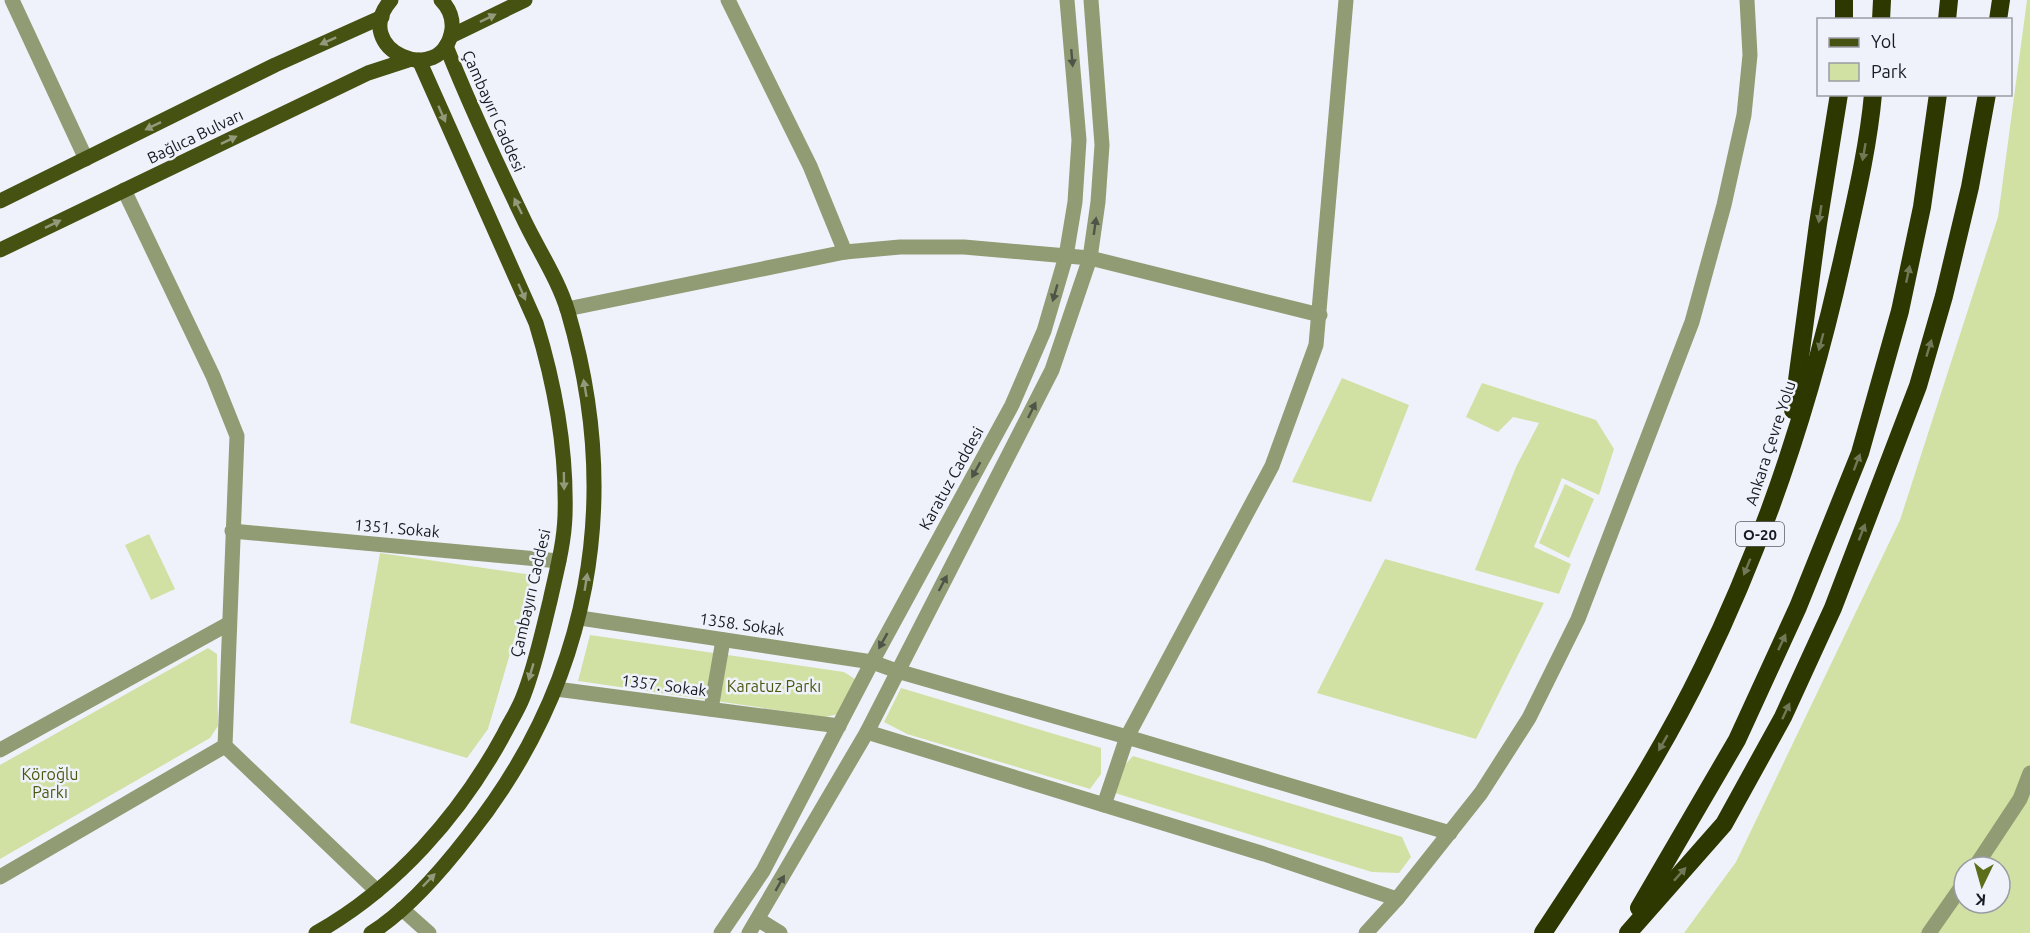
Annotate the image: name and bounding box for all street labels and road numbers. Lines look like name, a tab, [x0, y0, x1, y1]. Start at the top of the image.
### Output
street label: Çambayırı Caddesi	[459, 47, 529, 175]
street label: Bağlıca Bulvarı	[144, 105, 246, 167]
street label: Ankara Çevre Yolu	[1741, 378, 1799, 508]
street label: Karatuz Caddesi	[915, 423, 987, 533]
street label: 1351. Sokak	[353, 515, 441, 541]
road number: O-20	[1736, 522, 1784, 546]
street label: Çambayırı Caddesi	[506, 527, 554, 659]
street label: 1358. Sokak	[698, 609, 786, 639]
street label: 1357. Sokak	[620, 671, 708, 699]

